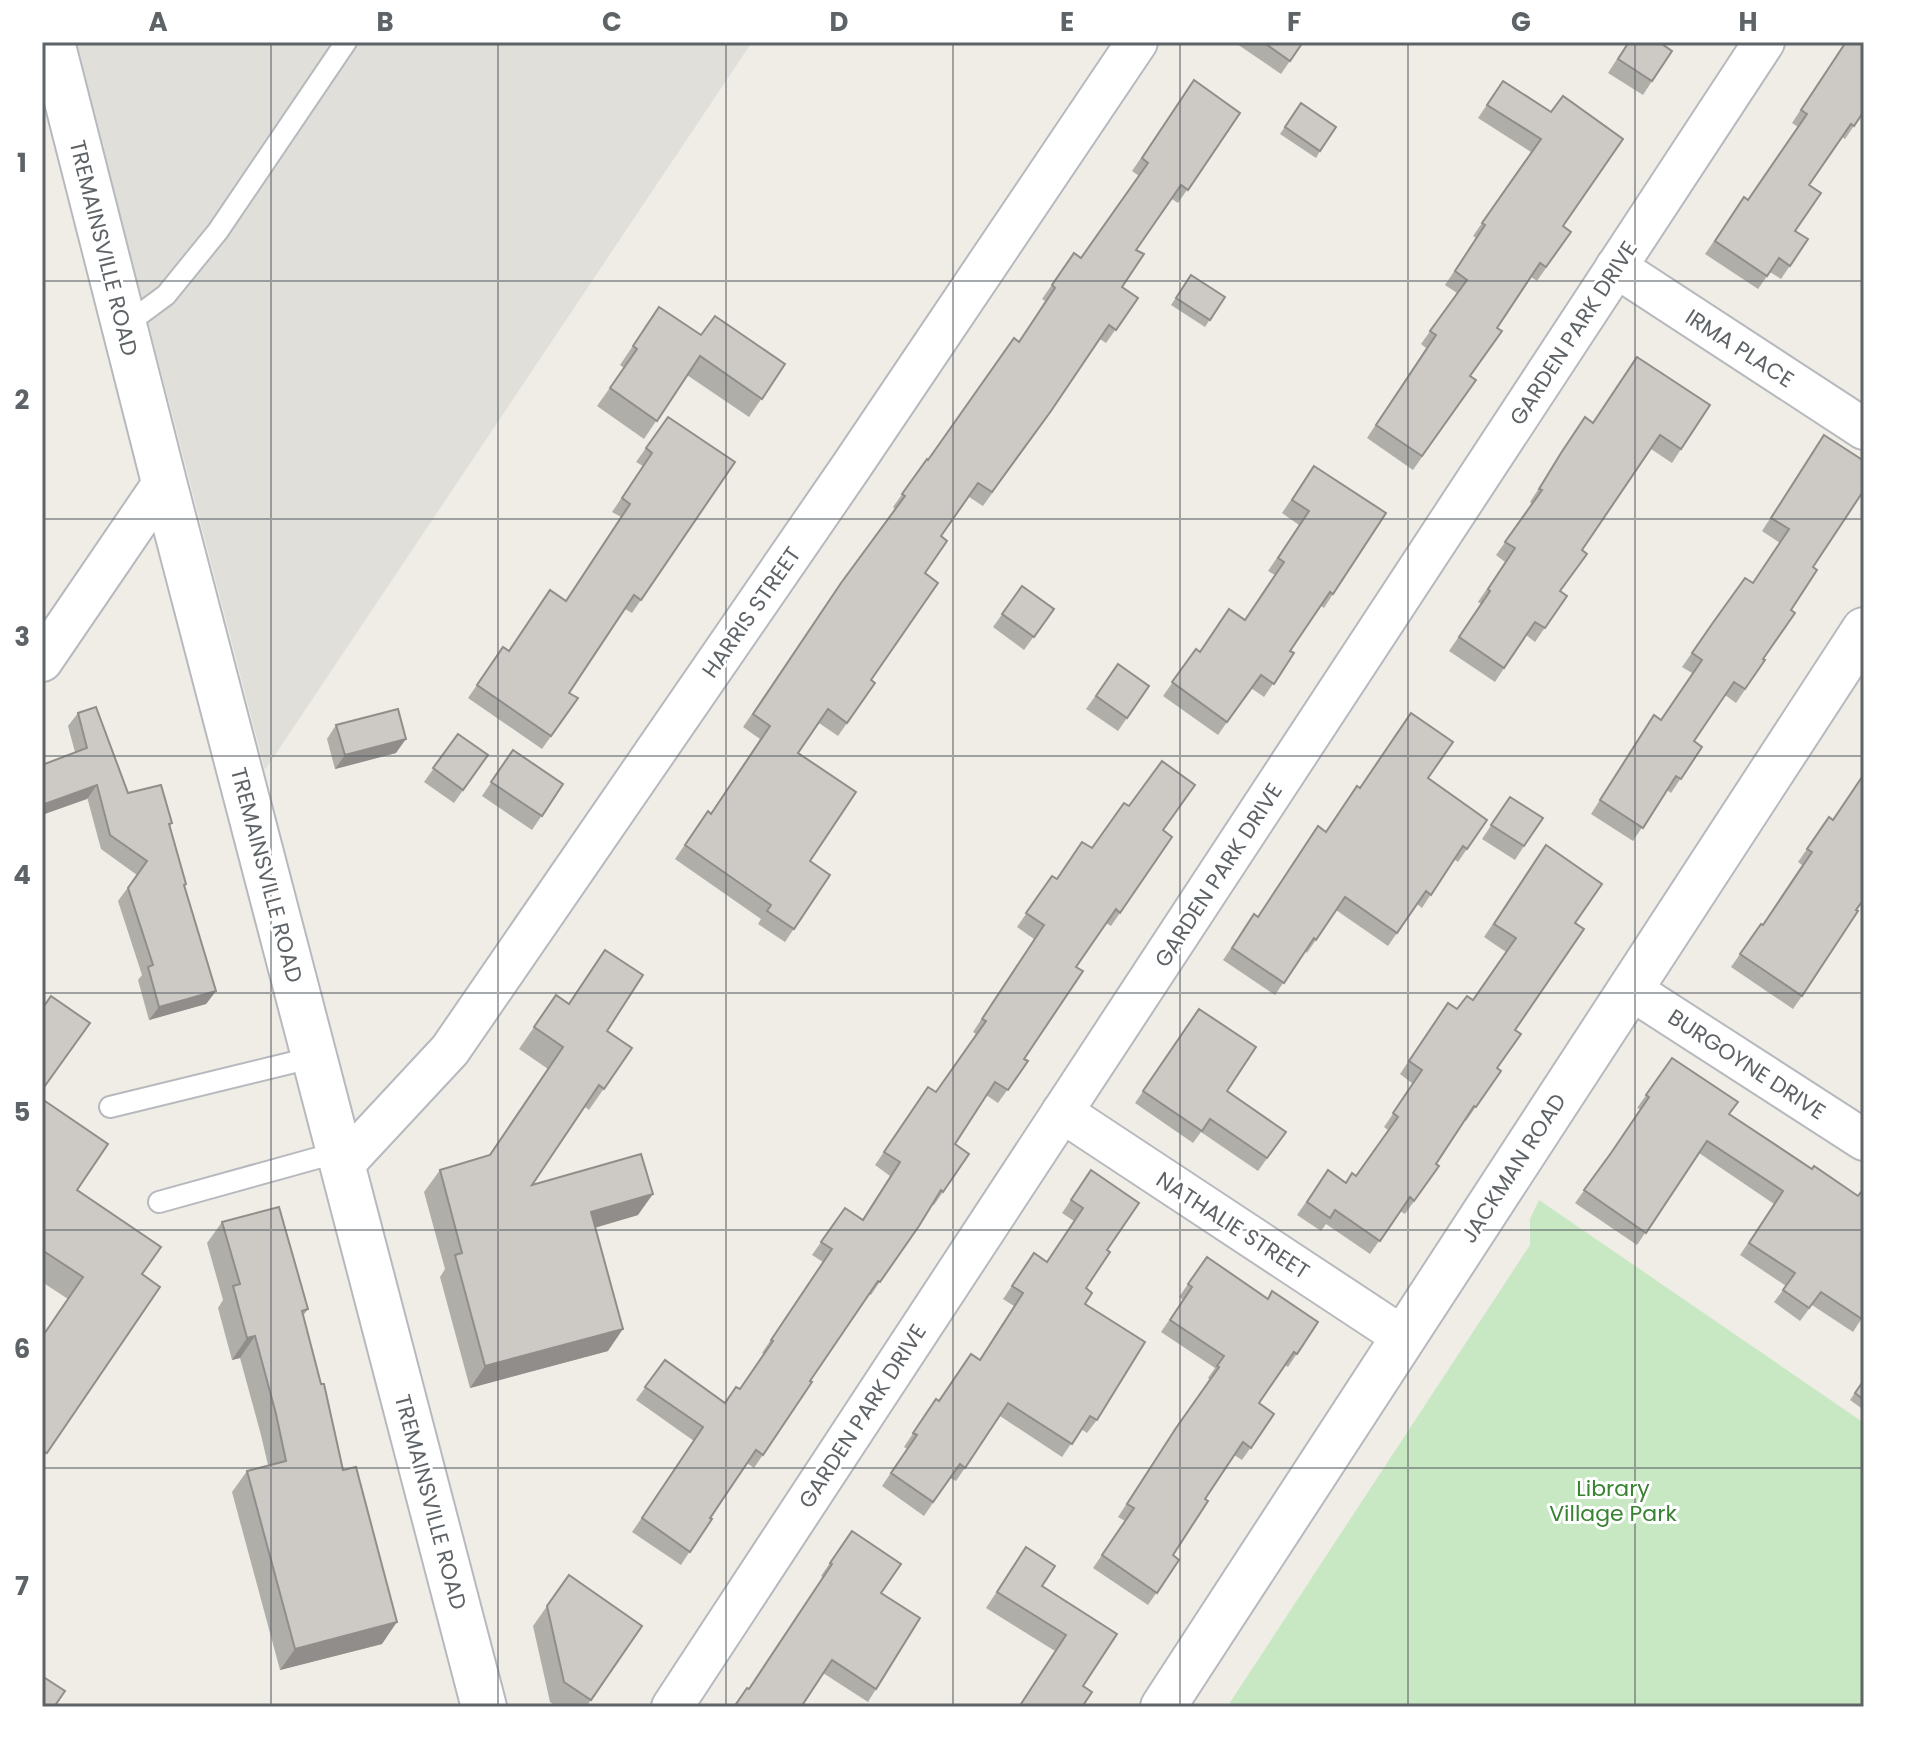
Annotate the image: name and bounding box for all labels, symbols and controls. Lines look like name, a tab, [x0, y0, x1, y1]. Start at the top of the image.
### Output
text: A	[148, 4, 168, 40]
text: B	[376, 4, 394, 40]
text: C	[602, 4, 622, 40]
text: D	[830, 4, 849, 40]
text: E	[1060, 4, 1074, 40]
text: F	[1287, 4, 1301, 40]
text: G	[1511, 4, 1531, 40]
text: H	[1738, 4, 1758, 40]
street label: TREMAINSVILLE ROAD	[62, 137, 145, 359]
text: 1	[17, 145, 27, 181]
street label: GARDEN PARK DRIVE	[1502, 235, 1645, 431]
street label: IRMA PLACE	[1679, 302, 1800, 395]
text: 2	[15, 382, 30, 418]
street label: HARRIS STREET	[695, 540, 808, 684]
text: 3	[14, 619, 30, 655]
street label: TREMAINSVILLE ROAD	[223, 764, 310, 986]
street label: GARDEN PARK DRIVE	[1147, 777, 1290, 973]
text: 4	[13, 857, 31, 893]
street label: BURGOYNE DRIVE	[1662, 1002, 1832, 1127]
street label: JACKMAN ROAD	[1453, 1087, 1573, 1249]
text: 5	[14, 1094, 30, 1130]
street label: NATHALIE STREET	[1150, 1164, 1315, 1287]
street label: GARDEN PARK DRIVE	[791, 1318, 934, 1514]
text: 6	[14, 1331, 30, 1367]
street label: TREMAINSVILLE ROAD	[387, 1391, 474, 1613]
park label: Library Village Park	[1549, 1473, 1677, 1529]
text: 7	[15, 1568, 29, 1604]

